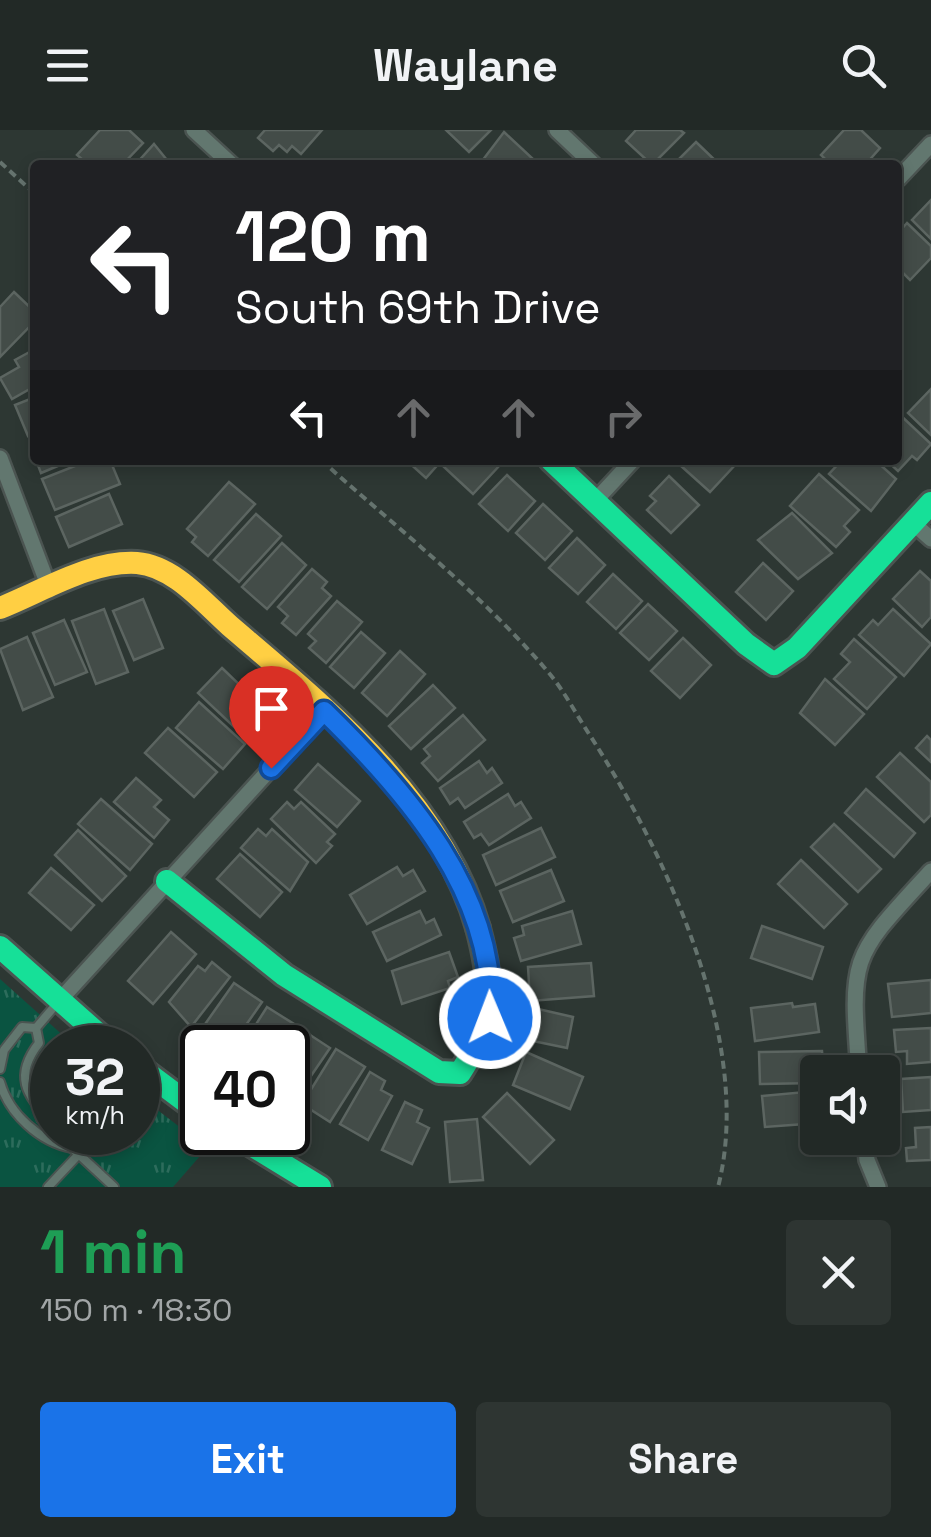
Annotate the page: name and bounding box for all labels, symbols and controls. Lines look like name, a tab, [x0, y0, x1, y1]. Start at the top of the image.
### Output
text: Waylane	[373, 37, 558, 94]
icon: menu	[40, 38, 95, 93]
icon: search	[836, 38, 891, 93]
text: 120 m	[235, 192, 431, 281]
icon: left	[70, 200, 200, 330]
text: South 69th Drive	[235, 279, 601, 336]
icon: left	[281, 390, 336, 445]
icon: ahead	[386, 390, 441, 445]
icon: ahead	[491, 390, 546, 445]
icon: right	[596, 390, 651, 445]
pin	[229, 666, 314, 769]
icon: arrive	[244, 681, 299, 736]
position arrow	[438, 966, 542, 1070]
speed limit sign: 40	[180, 1025, 310, 1155]
text: 32	[65, 1046, 125, 1110]
map controls	[800, 1055, 900, 1155]
button: sound	[800, 1055, 900, 1155]
text: km/h	[65, 1099, 125, 1131]
text: 1 min	[40, 1214, 187, 1291]
button: close	[786, 1220, 891, 1325]
text: 150 m · 18:30	[40, 1290, 232, 1330]
button: Exit	[40, 1402, 456, 1517]
button: Share	[476, 1402, 891, 1517]

